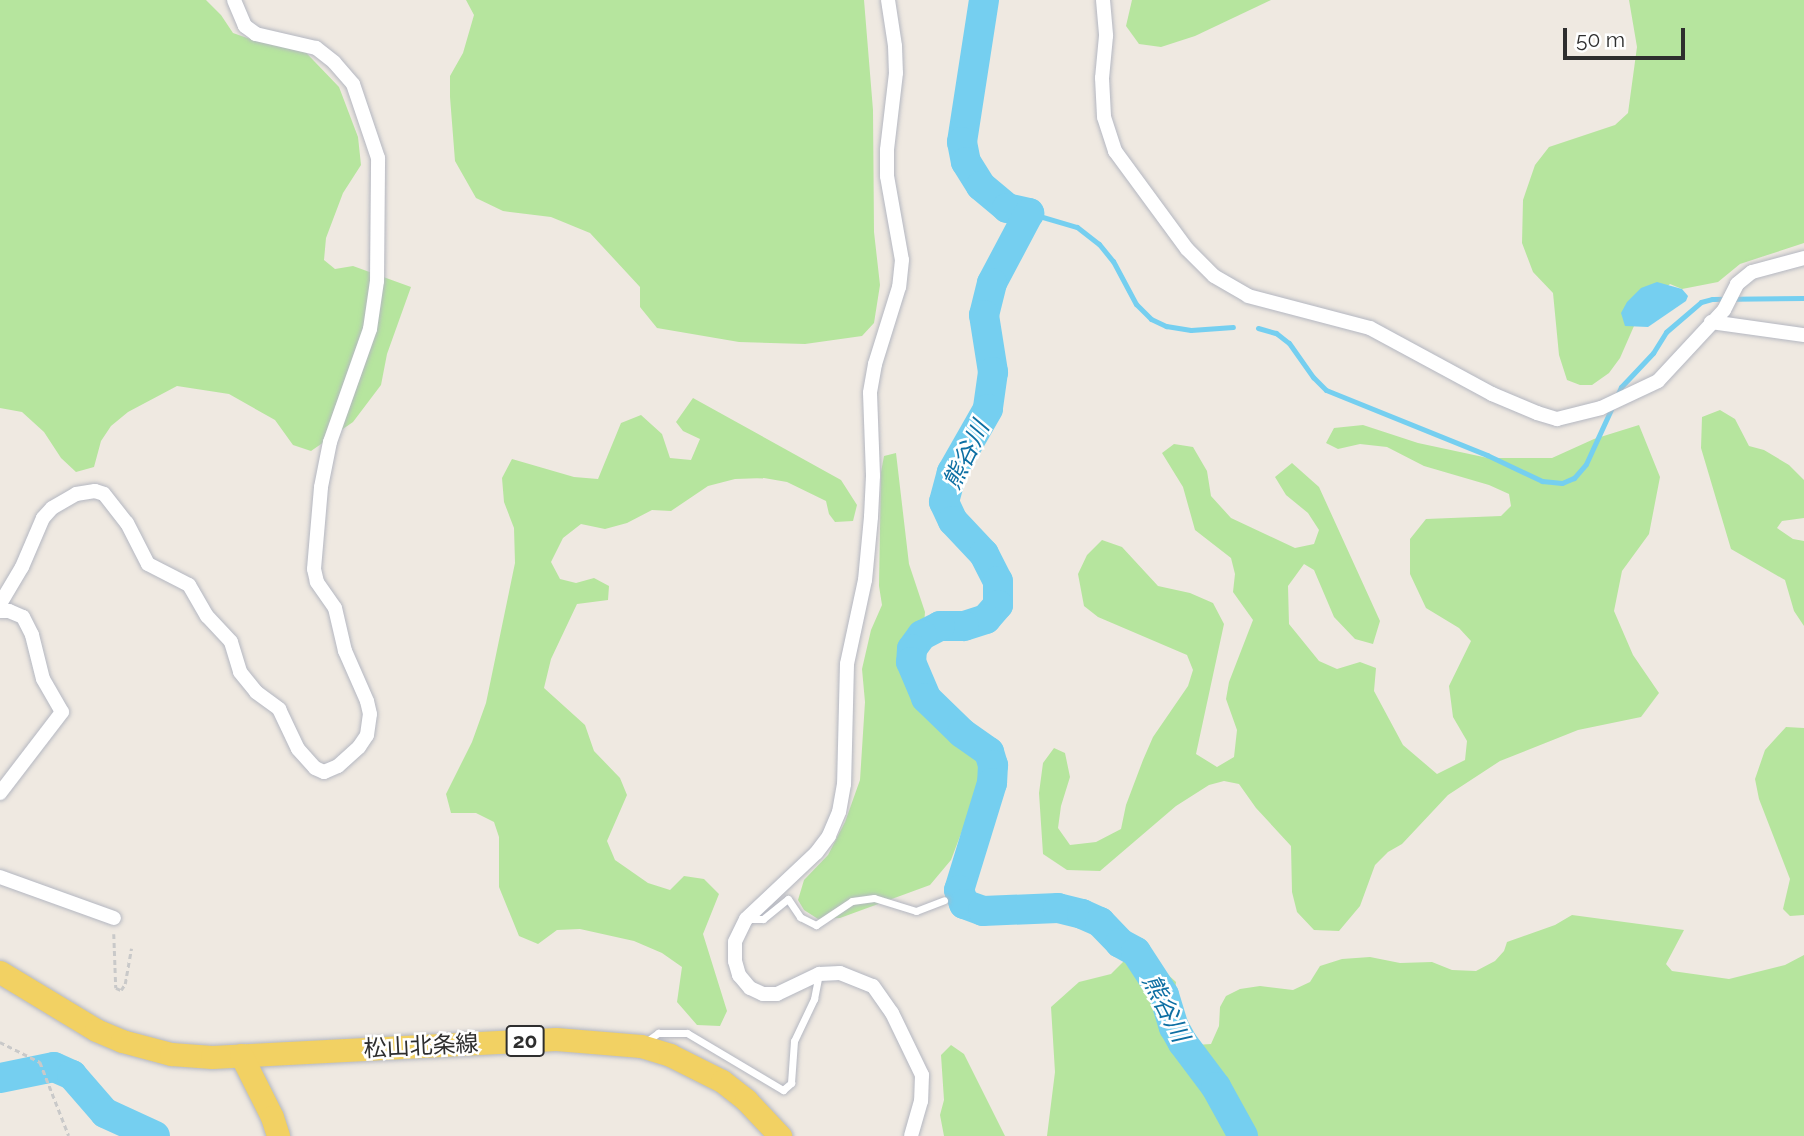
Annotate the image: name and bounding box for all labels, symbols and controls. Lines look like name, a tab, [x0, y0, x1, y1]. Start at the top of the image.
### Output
scale bar	[1566, 14, 1688, 58]
text: 50 m	[1576, 27, 1625, 52]
water label: 熊谷川	[937, 416, 995, 494]
water label: 熊谷川	[1137, 969, 1195, 1047]
road number: 20	[504, 1024, 546, 1058]
street label: 松山北条線	[363, 1029, 479, 1063]

